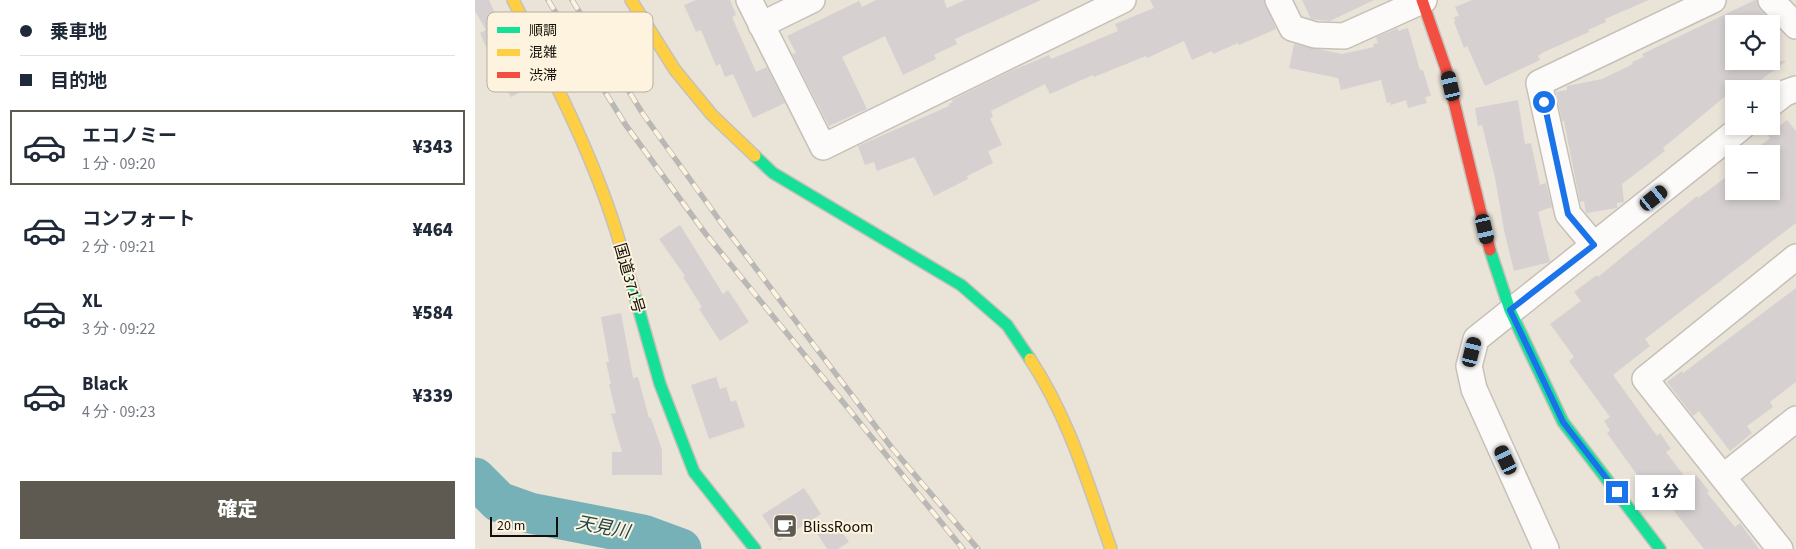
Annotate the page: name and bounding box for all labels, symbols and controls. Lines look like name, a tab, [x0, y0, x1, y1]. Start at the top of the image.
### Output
legend	[487, 12, 653, 92]
map controls	[1725, 15, 1780, 200]
button: locate	[1725, 15, 1780, 70]
text: 乗車地	[50, 19, 107, 46]
text: 順調	[529, 21, 557, 41]
text: 混雑	[529, 43, 557, 63]
text: 渋滞	[529, 66, 557, 86]
text: 目的地	[50, 68, 107, 95]
car	[1440, 70, 1461, 102]
button: +	[1725, 80, 1780, 135]
route start	[1533, 91, 1555, 113]
text: エコノミー	[82, 123, 177, 150]
icon: car	[22, 125, 67, 170]
text: ¥343	[412, 134, 453, 161]
button: −	[1725, 145, 1780, 200]
text: 1 分 · 09:20	[82, 153, 155, 175]
car	[1637, 183, 1670, 213]
text: コンフォート	[82, 206, 195, 233]
icon: car	[22, 208, 67, 253]
car	[1474, 213, 1495, 245]
text: ¥464	[412, 217, 453, 244]
text: 2 分 · 09:21	[82, 236, 155, 258]
street label: 国道371号	[609, 241, 650, 316]
text: XL	[82, 288, 103, 315]
icon: car	[22, 291, 67, 336]
text: ¥584	[412, 300, 453, 327]
text: 3 分 · 09:22	[82, 318, 155, 340]
car	[1461, 336, 1482, 368]
text: Black	[82, 371, 128, 398]
icon: car	[22, 374, 67, 419]
text: ¥339	[412, 383, 453, 410]
text: 4 分 · 09:23	[82, 401, 155, 423]
car	[1492, 443, 1519, 477]
callout: 1 分	[1635, 474, 1695, 510]
button: 確定	[20, 481, 455, 539]
route end	[1606, 481, 1628, 503]
text: 1 分	[1651, 481, 1679, 503]
water label: 天見川	[574, 510, 634, 545]
cafe icon: BlissRoom	[772, 513, 798, 539]
scale bar	[490, 514, 557, 537]
text: 20 m	[497, 516, 525, 536]
place label: BlissRoom	[803, 516, 873, 538]

